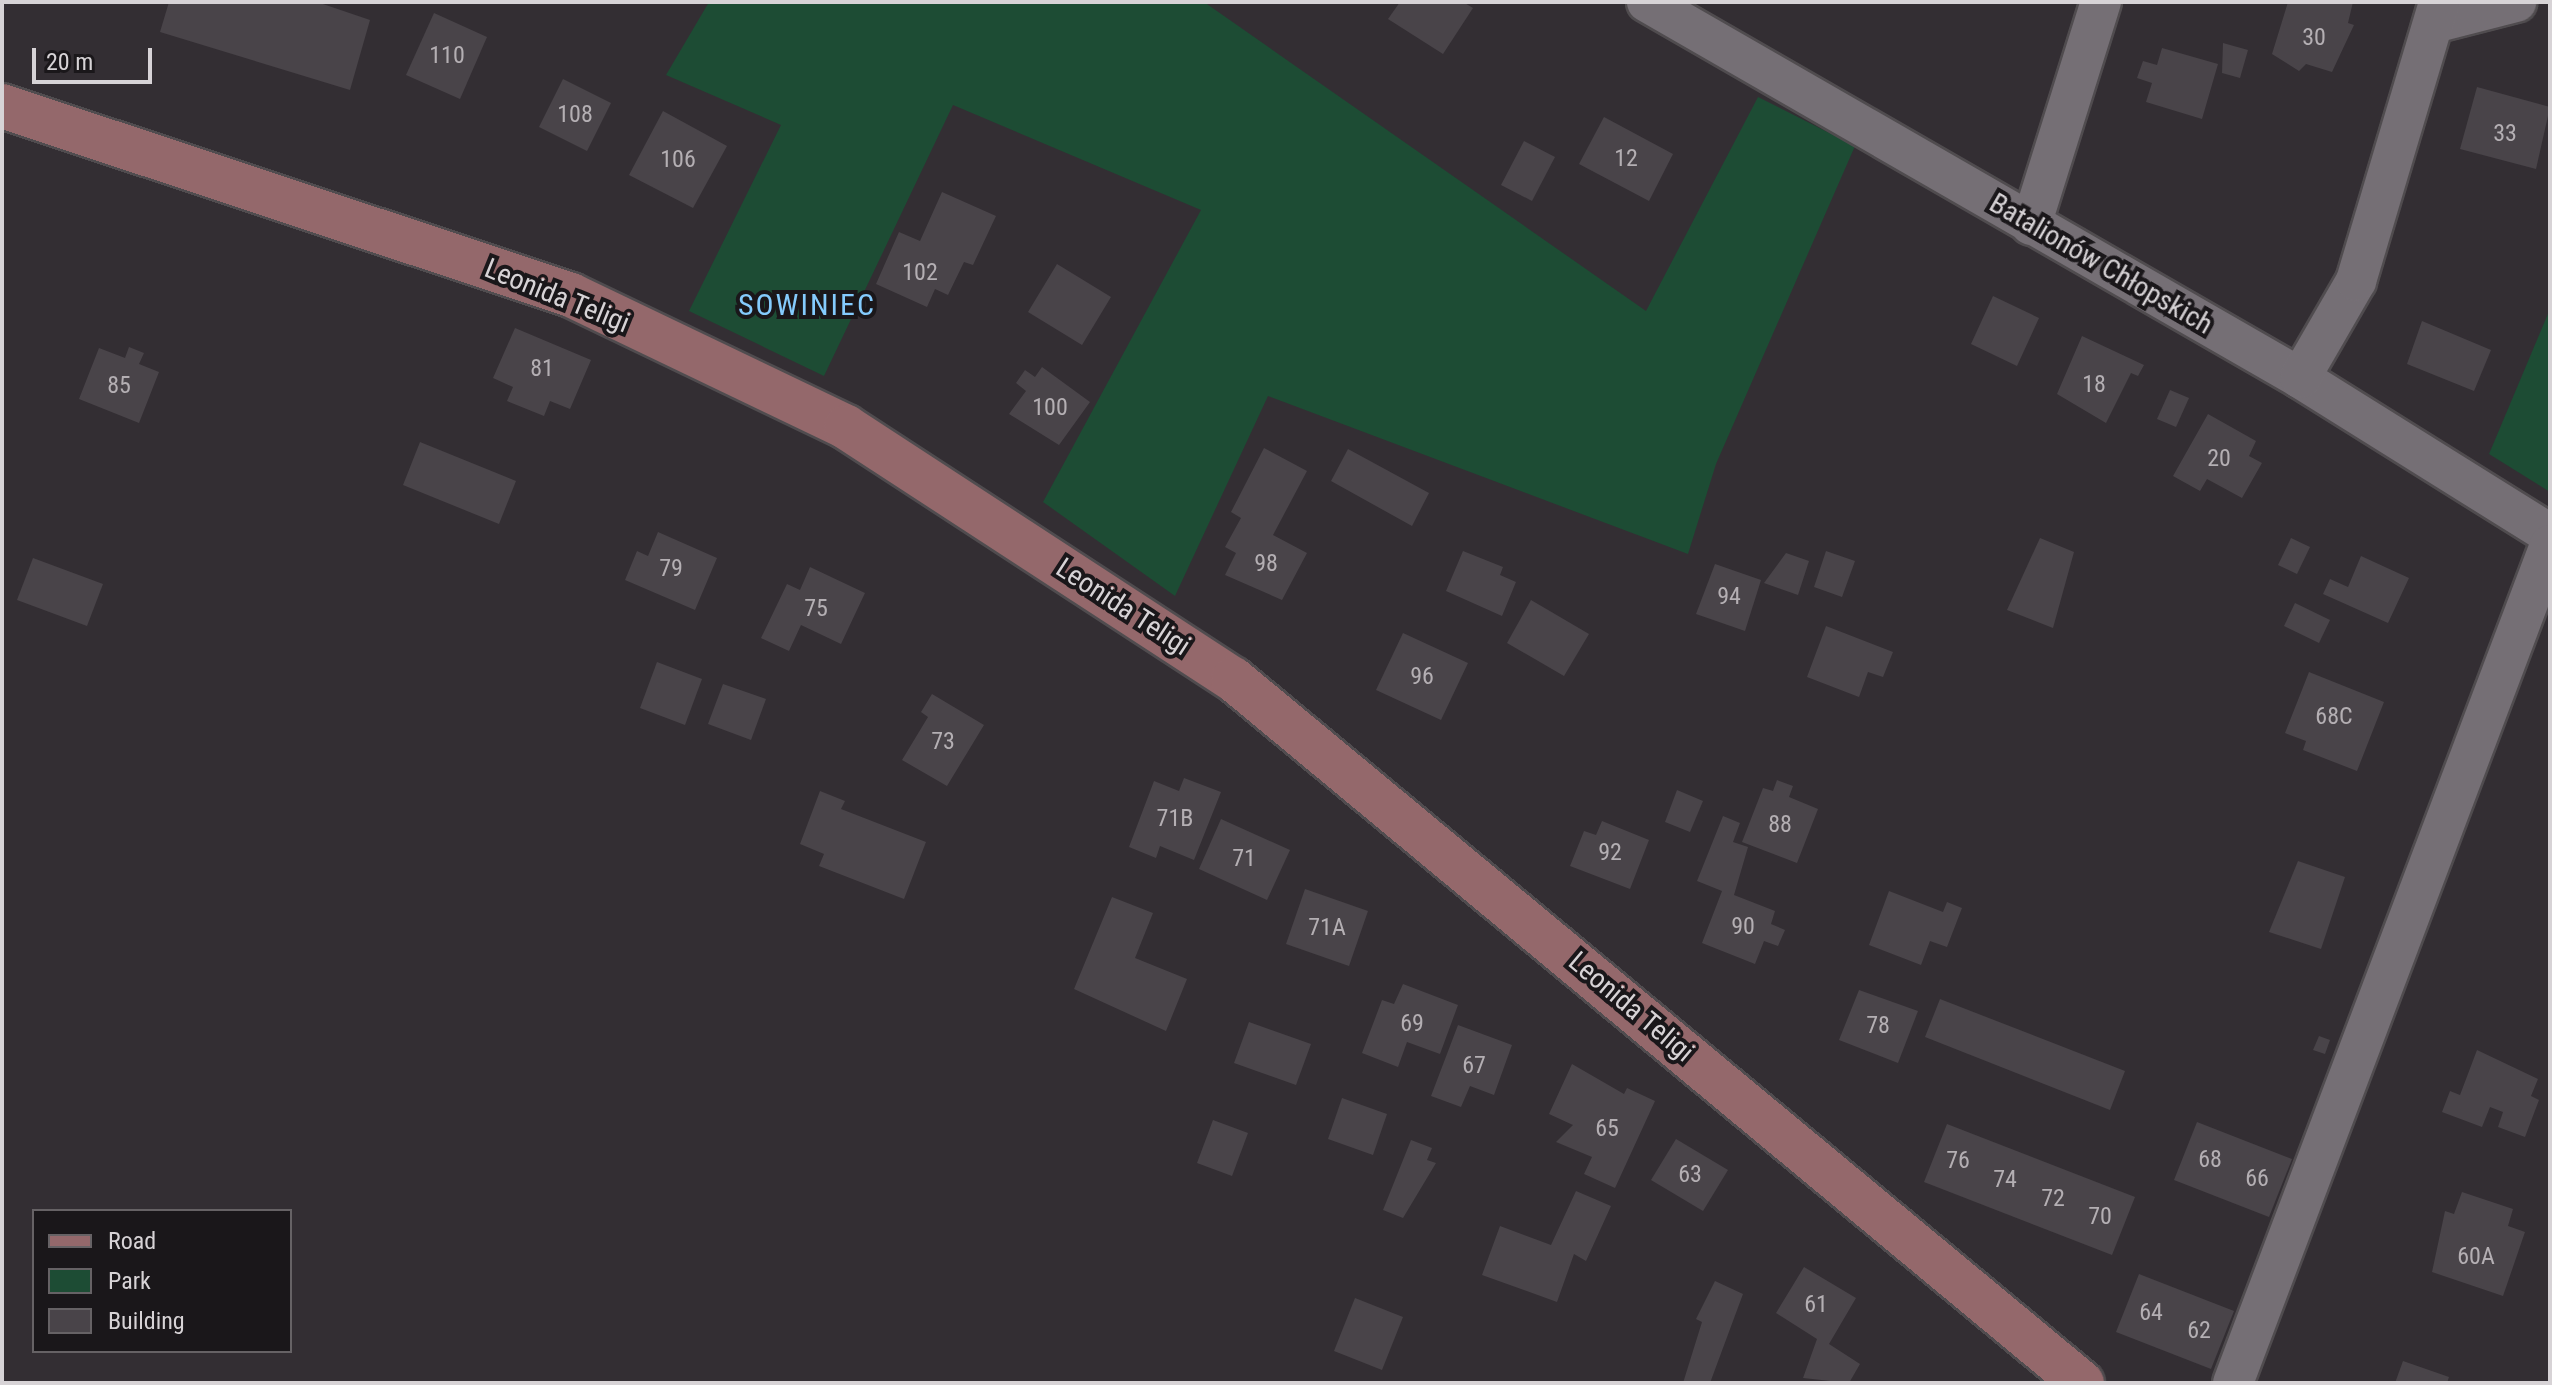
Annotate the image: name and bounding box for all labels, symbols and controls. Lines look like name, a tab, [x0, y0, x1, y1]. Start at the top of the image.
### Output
house number: 30	[2302, 24, 2326, 52]
scale bar	[36, 32, 156, 82]
house number: 110	[429, 42, 465, 70]
text: 20 m	[46, 48, 93, 76]
house number: 108	[557, 101, 593, 129]
house number: 33	[2493, 120, 2517, 148]
house number: 12	[1614, 145, 1638, 173]
house number: 106	[660, 146, 696, 174]
street label: Batalionów Chłopskich	[1983, 186, 2219, 342]
street label: Leonida Teligi	[479, 252, 635, 340]
house number: 102	[902, 259, 938, 287]
district label: SOWINIEC	[738, 287, 876, 323]
house number: 81	[530, 355, 554, 383]
house number: 18	[2082, 371, 2106, 399]
house number: 85	[107, 372, 131, 400]
house number: 100	[1032, 394, 1068, 422]
house number: 20	[2207, 445, 2231, 473]
house number: 98	[1254, 550, 1278, 578]
street label: Leonida Teligi	[1049, 551, 1197, 663]
house number: 79	[659, 555, 683, 583]
house number: 94	[1717, 583, 1741, 611]
house number: 75	[804, 595, 828, 623]
house number: 96	[1410, 663, 1434, 691]
house number: 68C	[2315, 703, 2353, 731]
house number: 73	[931, 728, 955, 756]
house number: 71B	[1157, 805, 1193, 833]
house number: 88	[1768, 811, 1792, 839]
house number: 92	[1598, 839, 1622, 867]
house number: 71	[1232, 845, 1256, 873]
house number: 90	[1731, 913, 1755, 941]
house number: 71A	[1308, 914, 1346, 942]
street label: Leonida Teligi	[1561, 945, 1701, 1069]
house number: 69	[1400, 1010, 1424, 1038]
house number: 78	[1866, 1012, 1890, 1040]
house number: 67	[1462, 1052, 1486, 1080]
house number: 65	[1595, 1115, 1619, 1143]
house number: 68	[2198, 1146, 2222, 1174]
house number: 76	[1946, 1147, 1970, 1175]
house number: 63	[1678, 1161, 1702, 1189]
house number: 66	[2245, 1165, 2269, 1193]
house number: 74	[1993, 1166, 2017, 1194]
house number: 72	[2041, 1185, 2065, 1213]
house number: 70	[2088, 1203, 2112, 1231]
legend	[32, 1209, 292, 1353]
text: Road	[108, 1227, 156, 1255]
house number: 60A	[2457, 1243, 2495, 1271]
text: Park	[108, 1267, 151, 1295]
house number: 61	[1804, 1291, 1828, 1319]
house number: 64	[2139, 1299, 2163, 1327]
text: Building	[108, 1307, 185, 1335]
house number: 62	[2187, 1317, 2211, 1345]

